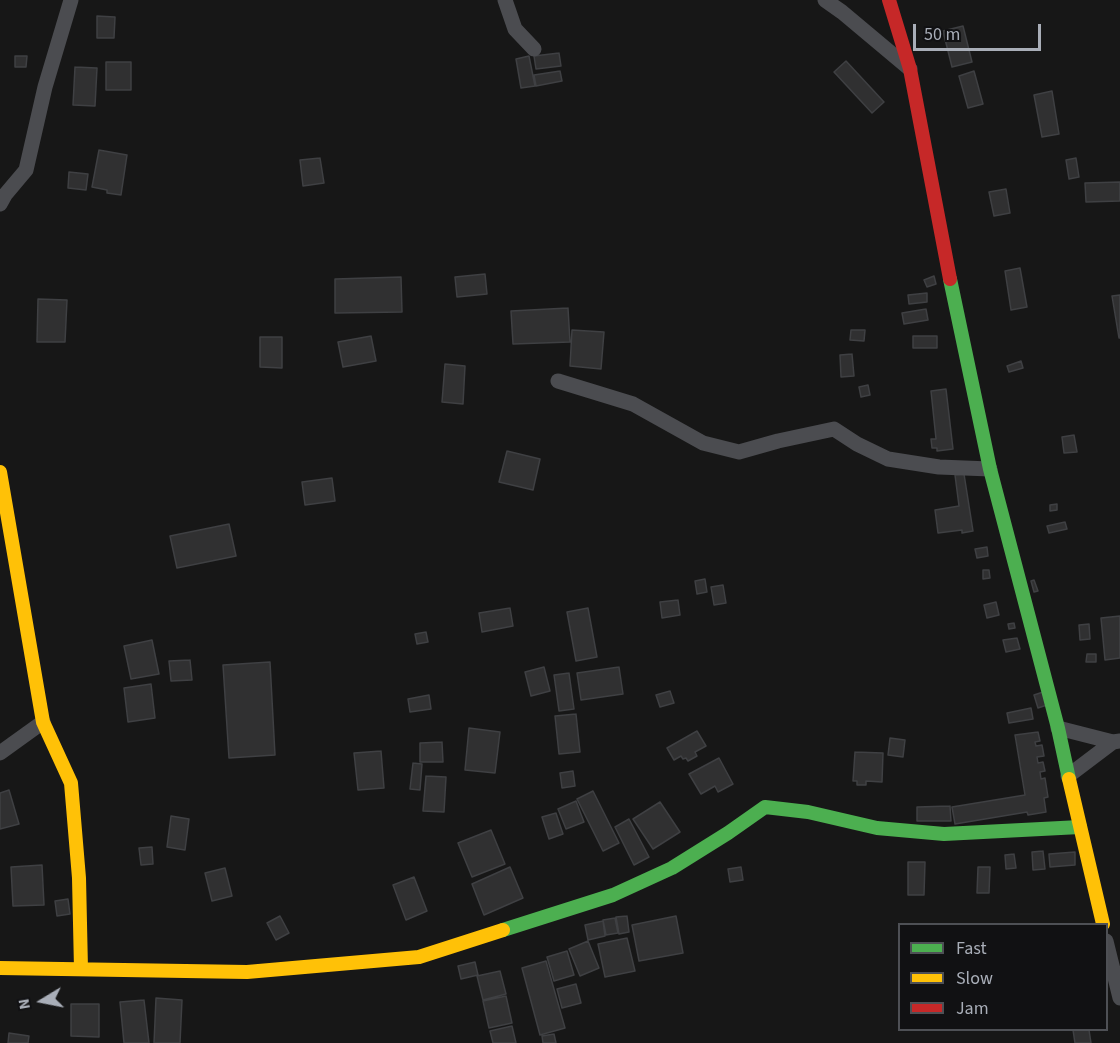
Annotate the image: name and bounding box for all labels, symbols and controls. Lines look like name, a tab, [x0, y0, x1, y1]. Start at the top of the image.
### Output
scale bar	[916, 12, 1044, 50]
text: 50 m	[924, 22, 960, 47]
legend	[898, 923, 1108, 1031]
text: Fast	[956, 936, 987, 961]
text: Slow	[956, 966, 993, 991]
north arrow	[12, 971, 72, 1031]
text: Jam	[956, 996, 989, 1021]
text: N	[13, 997, 36, 1011]

